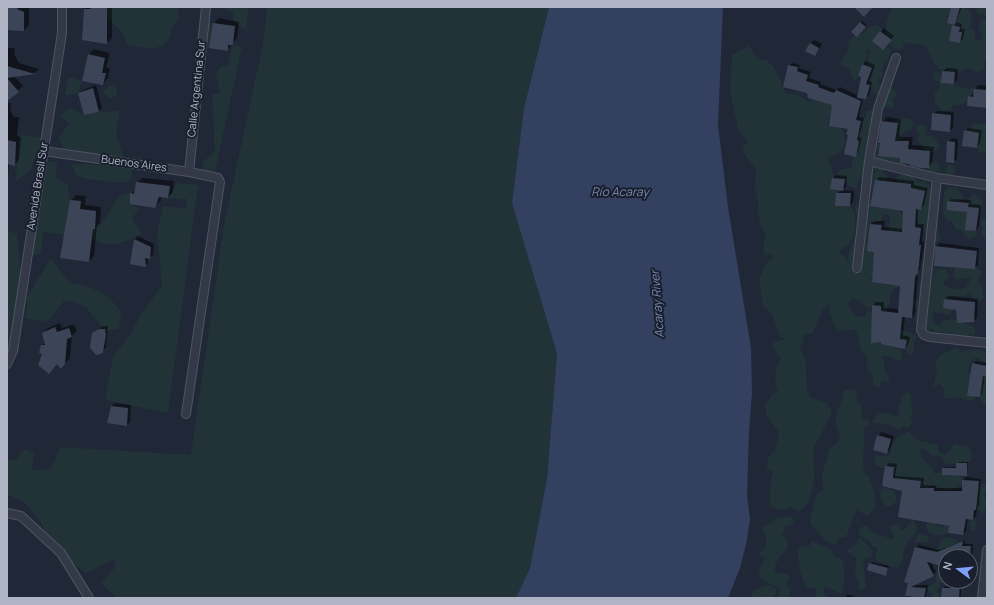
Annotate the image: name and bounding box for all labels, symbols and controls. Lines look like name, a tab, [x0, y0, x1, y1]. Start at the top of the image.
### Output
street label: Calle Argentina Sur	[185, 40, 209, 138]
street label: Avenida Brasil Sur	[25, 141, 51, 231]
street label: Buenos Aires	[100, 153, 168, 175]
water label: Río Acaray	[591, 186, 649, 200]
water label: Acaray River	[648, 270, 668, 338]
north arrow	[938, 549, 978, 589]
text: N	[939, 560, 955, 572]

